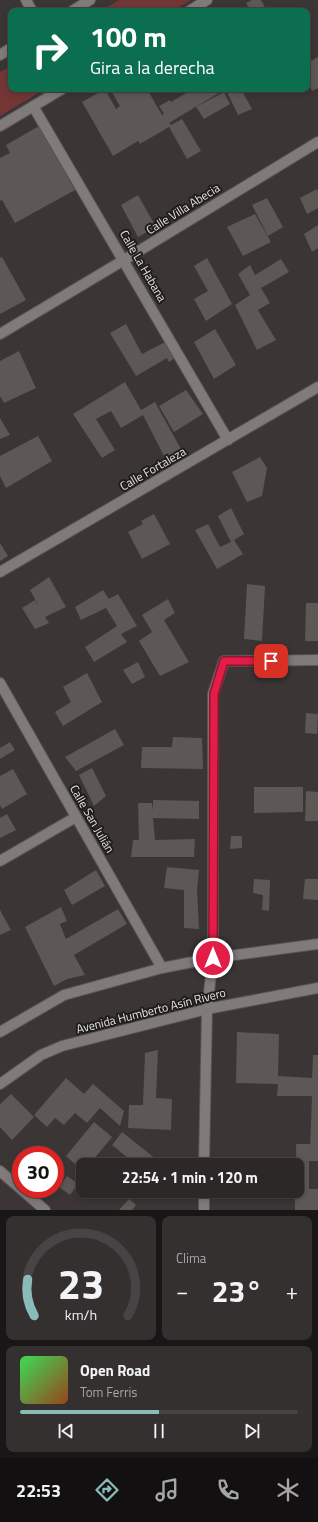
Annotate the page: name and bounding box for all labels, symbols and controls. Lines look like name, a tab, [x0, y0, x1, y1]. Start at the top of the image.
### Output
text: 100 m	[90, 15, 167, 58]
icon: right	[24, 24, 76, 76]
text: Gira a la derecha	[90, 54, 215, 81]
street label: Calle Villa Abecia	[142, 178, 223, 239]
street label: Calle La Habana	[115, 226, 172, 305]
street label: Calle Fortaleza	[116, 442, 190, 495]
pin	[254, 644, 288, 678]
icon: arrive	[260, 650, 282, 672]
street label: Calle San Julián	[65, 781, 120, 856]
position arrow	[192, 937, 234, 979]
street label: Avenida Humberto Asín Rivero	[74, 983, 228, 1038]
speed limit sign: 30	[12, 1146, 64, 1198]
text: 22:54 · 1 min · 120 m	[122, 1166, 258, 1189]
text: Clima	[176, 1248, 206, 1268]
text: 23	[58, 1252, 104, 1315]
text: 23°	[212, 1268, 262, 1314]
text: −	[176, 1274, 188, 1308]
text: +	[286, 1274, 298, 1308]
text: km/h	[65, 1304, 97, 1326]
text: Open Road	[80, 1359, 150, 1382]
text: Tom Ferris	[80, 1382, 137, 1402]
icon: previous	[55, 1420, 77, 1442]
icon: pause	[148, 1420, 170, 1442]
icon: next	[241, 1420, 263, 1442]
icon: directions	[93, 1476, 121, 1504]
icon: music	[153, 1476, 181, 1504]
icon: phone	[214, 1476, 242, 1504]
icon: climate	[274, 1476, 302, 1504]
text: 22:53	[16, 1477, 61, 1504]

